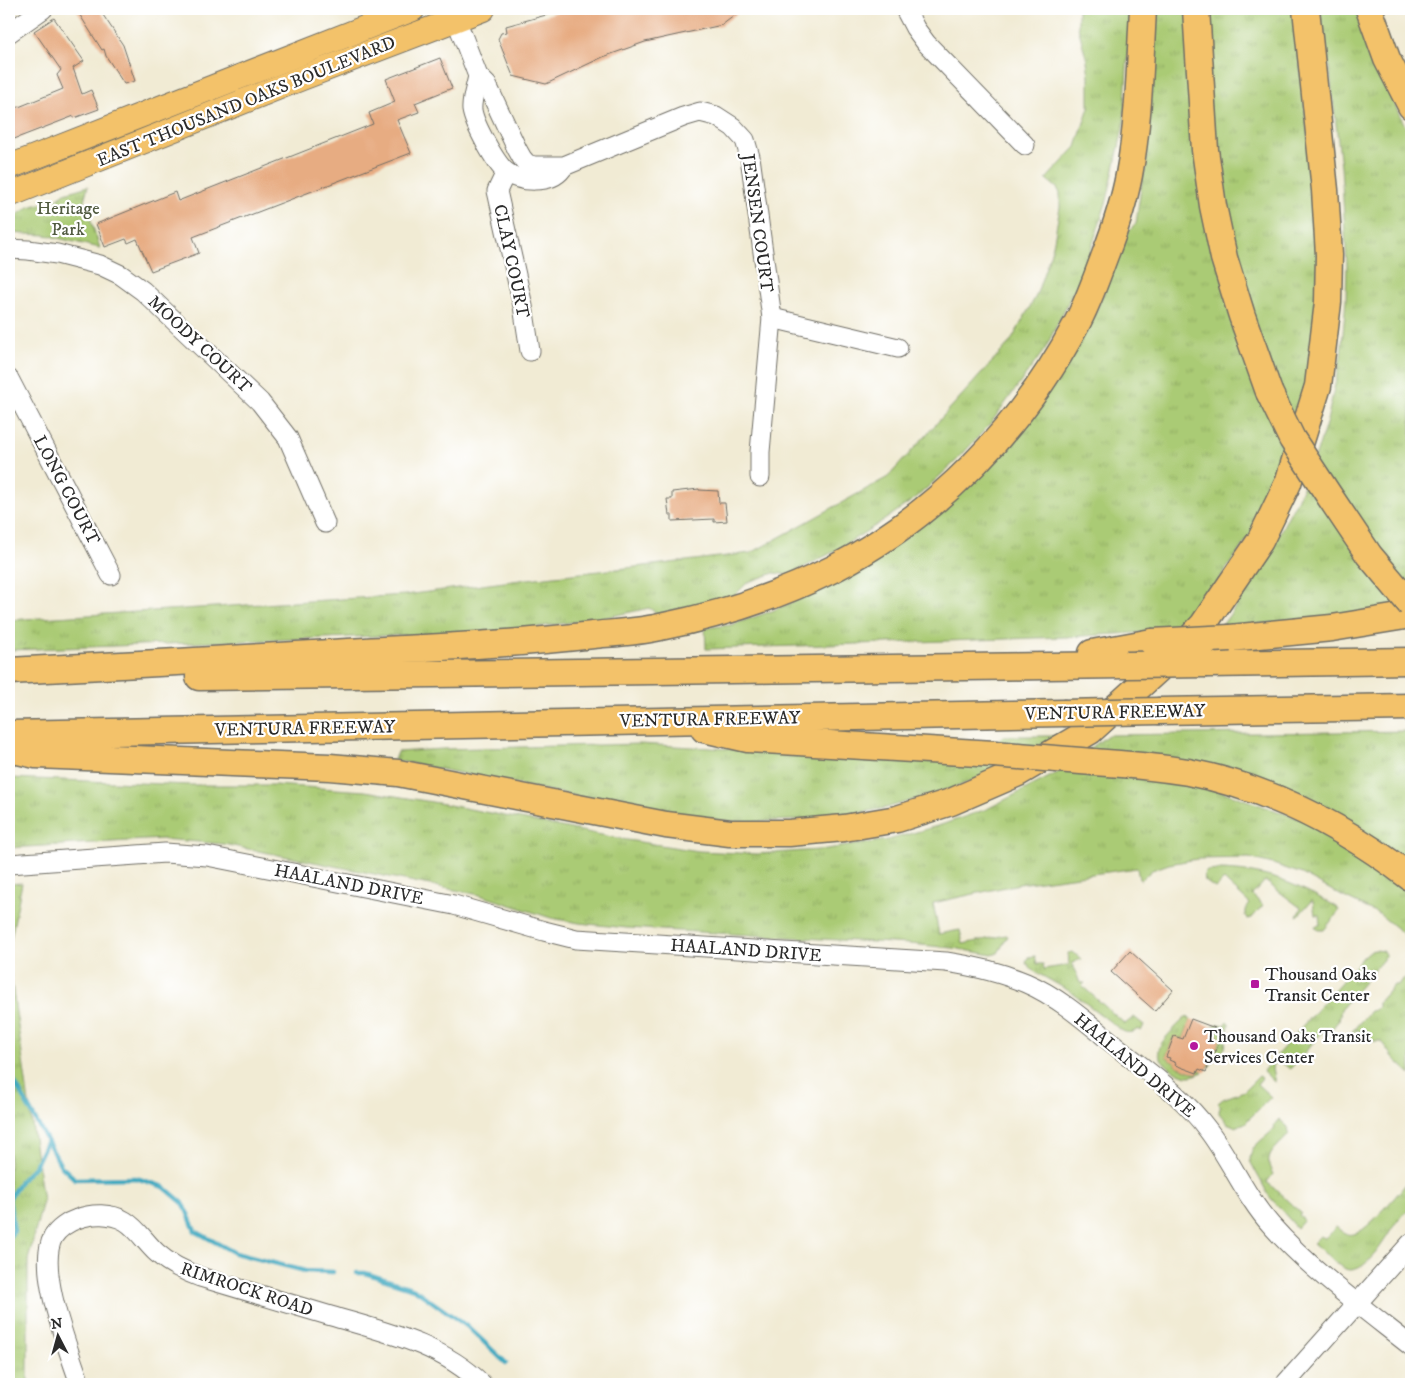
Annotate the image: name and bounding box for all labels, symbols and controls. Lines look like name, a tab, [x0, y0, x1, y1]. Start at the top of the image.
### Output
street label: EAST THOUSAND OAKS BOULEVARD	[94, 32, 399, 172]
street label: JENSEN COURT	[736, 150, 778, 294]
park label: Heritage Park	[36, 198, 100, 241]
street label: CLAY COURT	[488, 202, 534, 320]
street label: MOODY COURT	[143, 291, 256, 399]
street label: LONG COURT	[28, 432, 104, 549]
street label: VENTURA FREEWAY	[1024, 700, 1206, 726]
street label: VENTURA FREEWAY	[619, 707, 801, 733]
street label: VENTURA FREEWAY	[214, 716, 396, 742]
street label: HAALAND DRIVE	[272, 860, 426, 910]
street label: HAALAND DRIVE	[670, 935, 823, 967]
place label: Thousand Oaks Transit Center	[1265, 964, 1377, 1007]
marker: Thousand Oaks Transit Center	[1249, 978, 1261, 990]
street label: HAALAND DRIVE	[1069, 1009, 1200, 1123]
place label: Thousand Oaks Transit Services Center	[1204, 1026, 1372, 1069]
marker: Thousand Oaks Transit Services Center	[1188, 1040, 1200, 1052]
street label: RIMROCK ROAD	[178, 1258, 316, 1322]
north arrow	[32, 1310, 82, 1360]
text: N	[50, 1314, 64, 1334]

